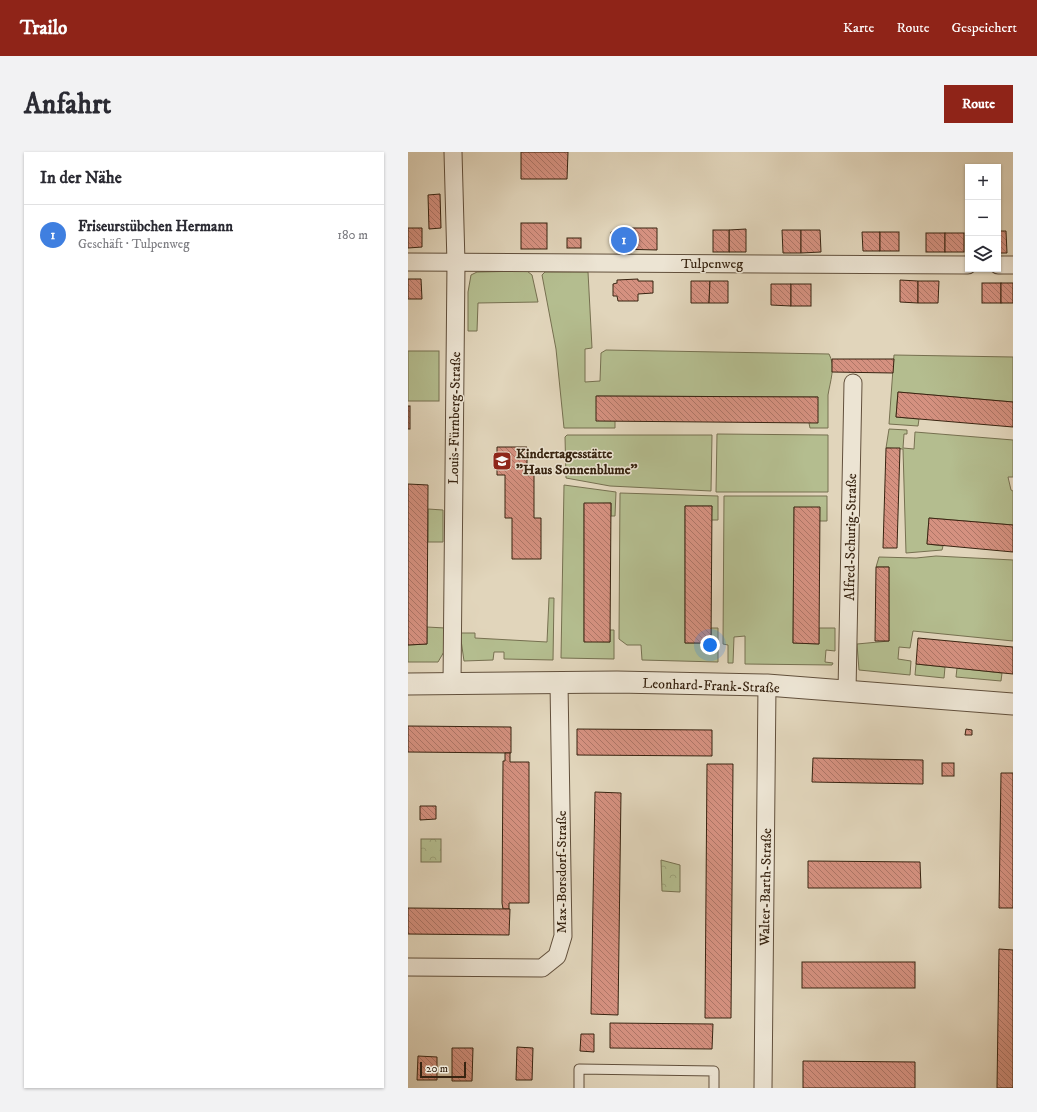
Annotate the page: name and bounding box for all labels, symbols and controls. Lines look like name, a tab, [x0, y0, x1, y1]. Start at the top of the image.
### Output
text: Trailo	[20, 17, 67, 40]
text: Karte	[843, 19, 874, 37]
text: Route	[896, 19, 929, 37]
text: Gespeichert	[951, 19, 1017, 37]
button: Route	[944, 85, 1013, 123]
text: Anfahrt	[24, 87, 111, 122]
map controls	[965, 164, 1001, 272]
button: +	[965, 164, 1001, 200]
text: In der Nähe	[40, 167, 122, 189]
button: −	[965, 200, 1001, 236]
text: Friseurstübchen Hermann	[78, 217, 233, 236]
pin: 1	[611, 225, 637, 255]
text: 1	[51, 227, 55, 243]
text: 180 m	[337, 227, 368, 243]
text: Geschäft · Tulpenweg	[78, 236, 189, 252]
button: layers	[965, 236, 1001, 272]
street label: Tulpenweg	[681, 255, 743, 273]
street label: Louis-Fürnberg-Straße	[445, 351, 465, 484]
place label: Kindertagesstätte "Haus Sonnenblume"	[516, 445, 638, 479]
school or university icon: Kindertagesstätte "Haus Sonnenblume"	[491, 450, 513, 472]
street label: Alfred-Schurig-Straße	[841, 473, 861, 601]
your location	[700, 635, 720, 655]
street label: Leonhard-Frank-Straße	[642, 675, 780, 697]
street label: Max-Borsdorf-Straße	[553, 810, 571, 934]
street label: Walter-Barth-Straße	[756, 828, 776, 947]
scale bar	[420, 1060, 466, 1079]
text: 20 m	[426, 1062, 448, 1076]

